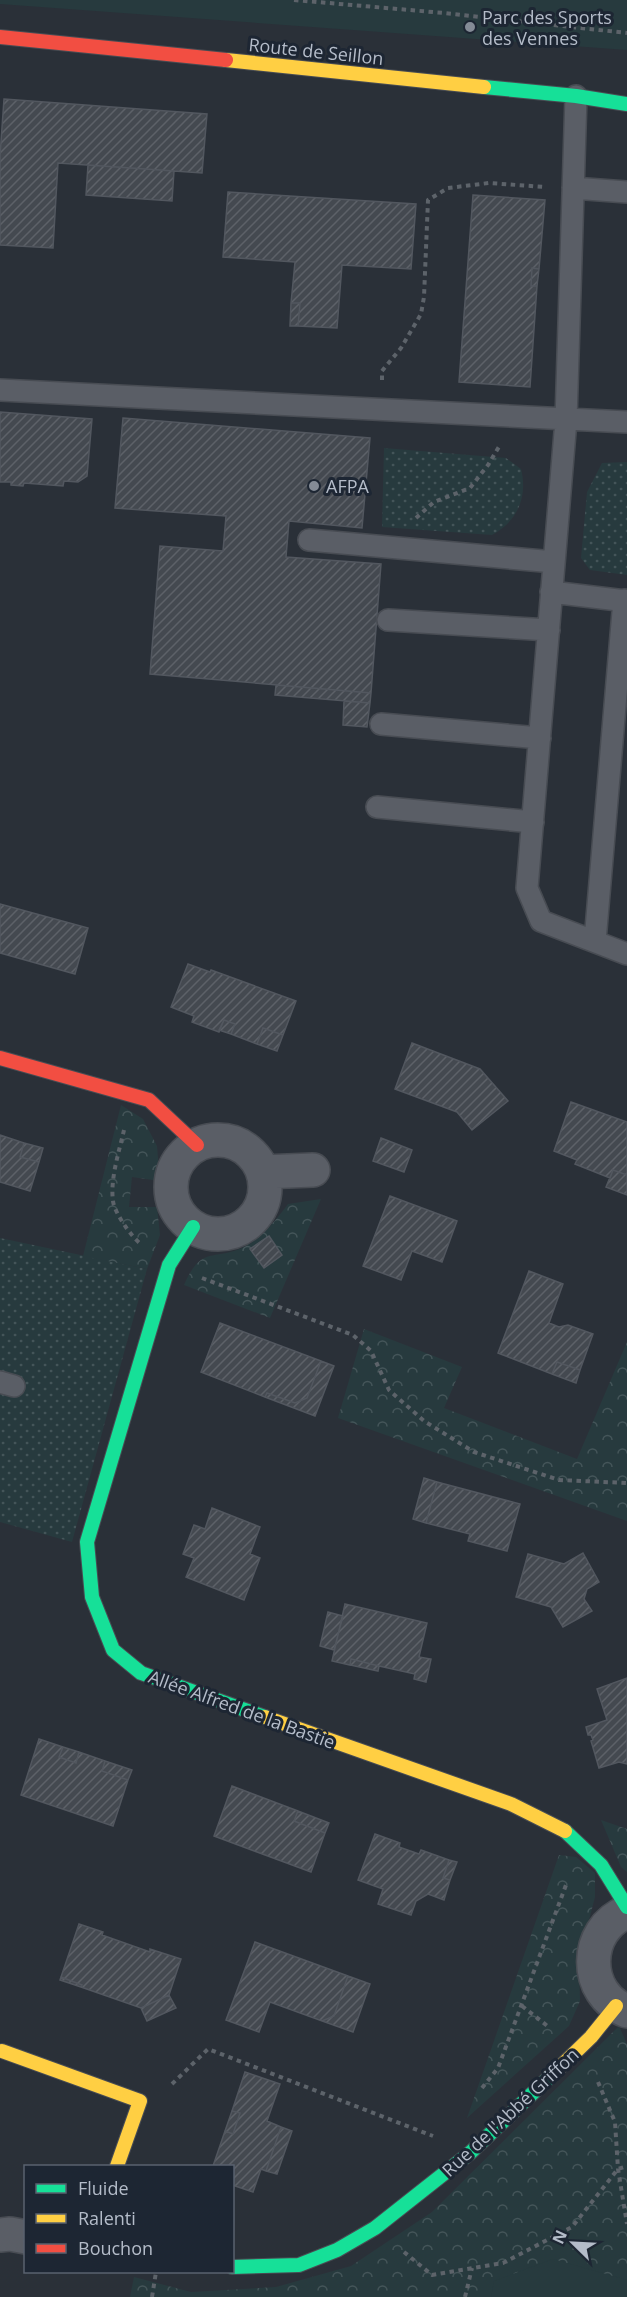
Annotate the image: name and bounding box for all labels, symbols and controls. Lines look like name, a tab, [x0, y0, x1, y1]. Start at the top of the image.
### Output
place label: Parc des Sports des Vennes	[482, 5, 612, 50]
marker: Parc des Sports des Vennes	[463, 20, 477, 34]
street label: Route de Seillon	[247, 32, 385, 70]
place label: AFPA	[326, 474, 370, 498]
marker: AFPA	[307, 479, 321, 493]
street label: Allée Alfred de la Bastie	[145, 1664, 339, 1754]
street label: Rue de l'Abbé Griffon	[437, 2042, 583, 2182]
legend	[24, 2165, 234, 2273]
text: Fluide	[78, 2176, 129, 2200]
text: Ralenti	[78, 2206, 136, 2230]
north arrow	[543, 2213, 603, 2273]
text: N	[547, 2226, 572, 2247]
text: Bouchon	[78, 2236, 153, 2260]

